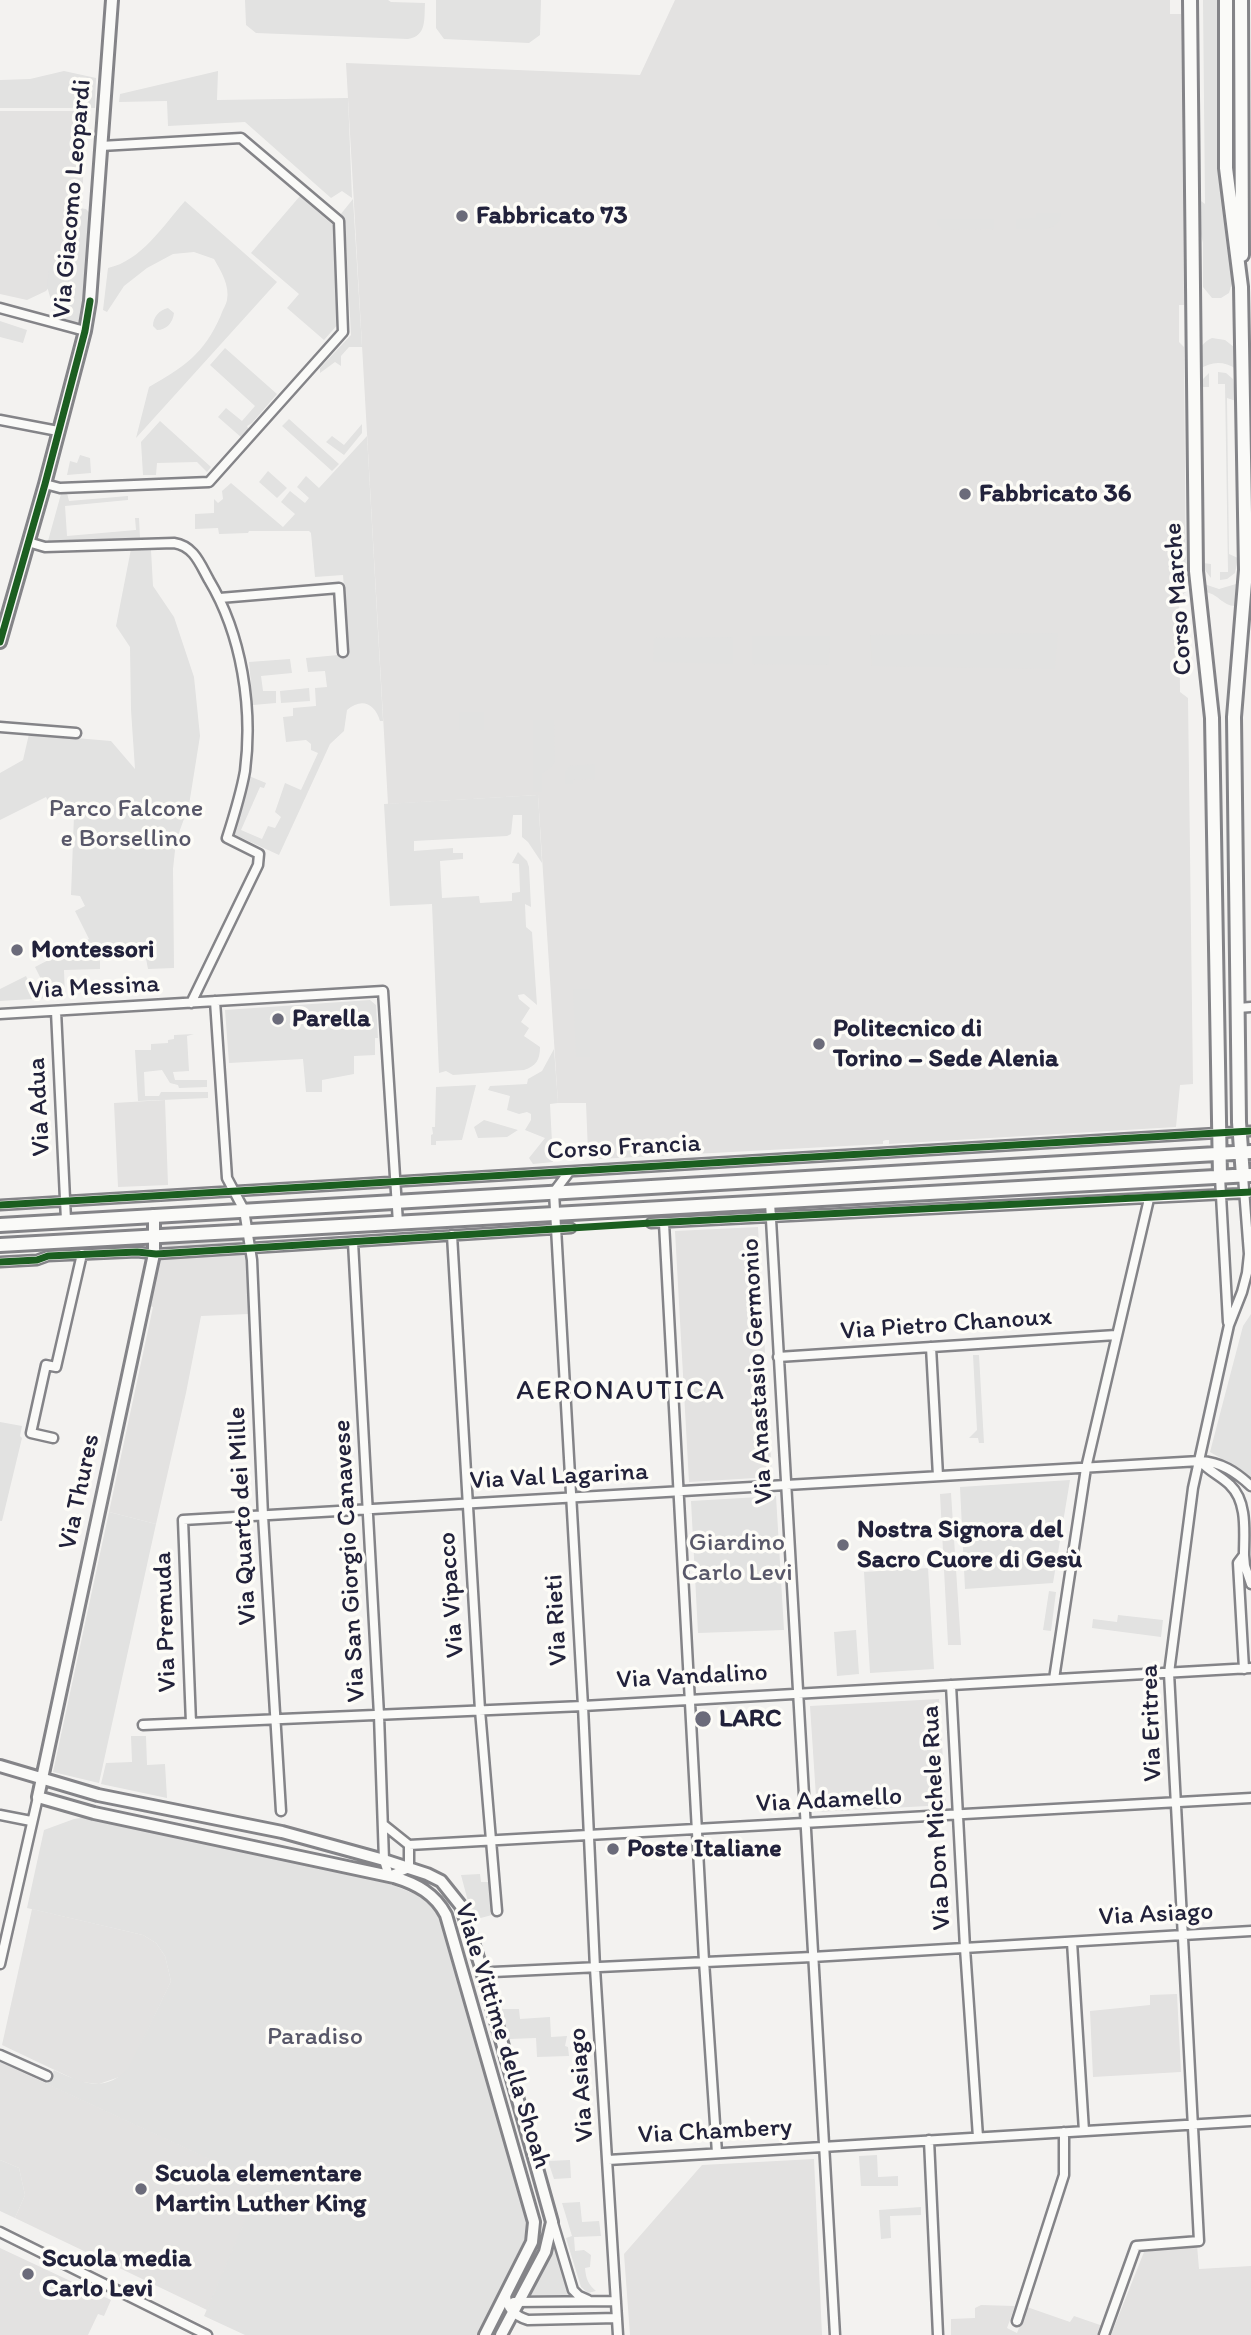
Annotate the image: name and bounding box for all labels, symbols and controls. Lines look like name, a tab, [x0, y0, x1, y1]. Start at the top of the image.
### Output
street label: Via Giacomo Leopardi	[47, 78, 99, 320]
place label: Fabbricato 73	[476, 200, 628, 232]
marker: Fabbricato 73	[454, 208, 470, 224]
place label: Fabbricato 36	[979, 478, 1132, 510]
marker: Fabbricato 36	[957, 486, 973, 502]
street label: Corso Marche	[1158, 521, 1200, 677]
park label: Parco Falcone e Borsellino	[49, 793, 203, 854]
place label: Montessori	[31, 934, 154, 966]
marker: Montessori	[9, 942, 25, 958]
street label: Via Messina	[28, 969, 160, 1007]
place label: Parella	[292, 1003, 370, 1035]
marker: Parella	[270, 1011, 286, 1027]
place label: Politecnico di Torino – Sede Alenia	[833, 1013, 1059, 1074]
marker: Politecnico di Torino – Sede Alenia	[811, 1036, 827, 1052]
street label: Via Adua	[22, 1057, 58, 1157]
street label: Corso Francia	[546, 1128, 702, 1168]
street label: Via Anastasio Germonio	[735, 1237, 781, 1505]
street label: Via Pietro Chanoux	[839, 1302, 1053, 1348]
district label: AERONAUTICA	[517, 1375, 725, 1409]
street label: Via Quarto dei Mille	[222, 1406, 264, 1626]
street label: Via San Giorgio Canavese	[327, 1419, 373, 1703]
street label: Via Thures	[53, 1431, 107, 1553]
street label: Via Val Lagarina	[469, 1457, 649, 1497]
place label: Nostra Signora del Sacro Cuore di Gesù	[857, 1514, 1082, 1576]
park label: Giardino Carlo Levi	[681, 1527, 793, 1588]
street label: Via Vipacco	[432, 1531, 472, 1659]
marker: Nostra Signora del Sacro Cuore di Gesù	[835, 1537, 851, 1553]
street label: Via Premuda	[148, 1551, 184, 1693]
street label: Via Rieti	[539, 1573, 575, 1667]
street label: Via Vandalino	[615, 1657, 769, 1697]
street label: Via Eritrea	[1134, 1664, 1170, 1782]
place label: LARC	[719, 1703, 782, 1735]
street label: Via Don Michele Rua	[916, 1705, 958, 1931]
marker: LARC	[693, 1709, 713, 1729]
street label: Via Adamello	[755, 1782, 903, 1820]
place label: Poste Italiane	[627, 1833, 782, 1865]
marker: Poste Italiane	[605, 1841, 621, 1857]
street label: Via Asiago	[1098, 1896, 1214, 1934]
street label: Viale Vittime della Shoah	[447, 1900, 557, 2172]
park label: Paradiso	[267, 2021, 363, 2053]
street label: Via Asiago	[562, 2027, 602, 2143]
street label: Via Chambery	[637, 2112, 793, 2152]
place label: Scuola elementare Martin Luther King	[155, 2158, 366, 2220]
marker: Scuola elementare Martin Luther King	[133, 2181, 149, 2197]
place label: Scuola media Carlo Levi	[42, 2243, 191, 2304]
marker: Scuola media Carlo Levi	[20, 2266, 36, 2282]

